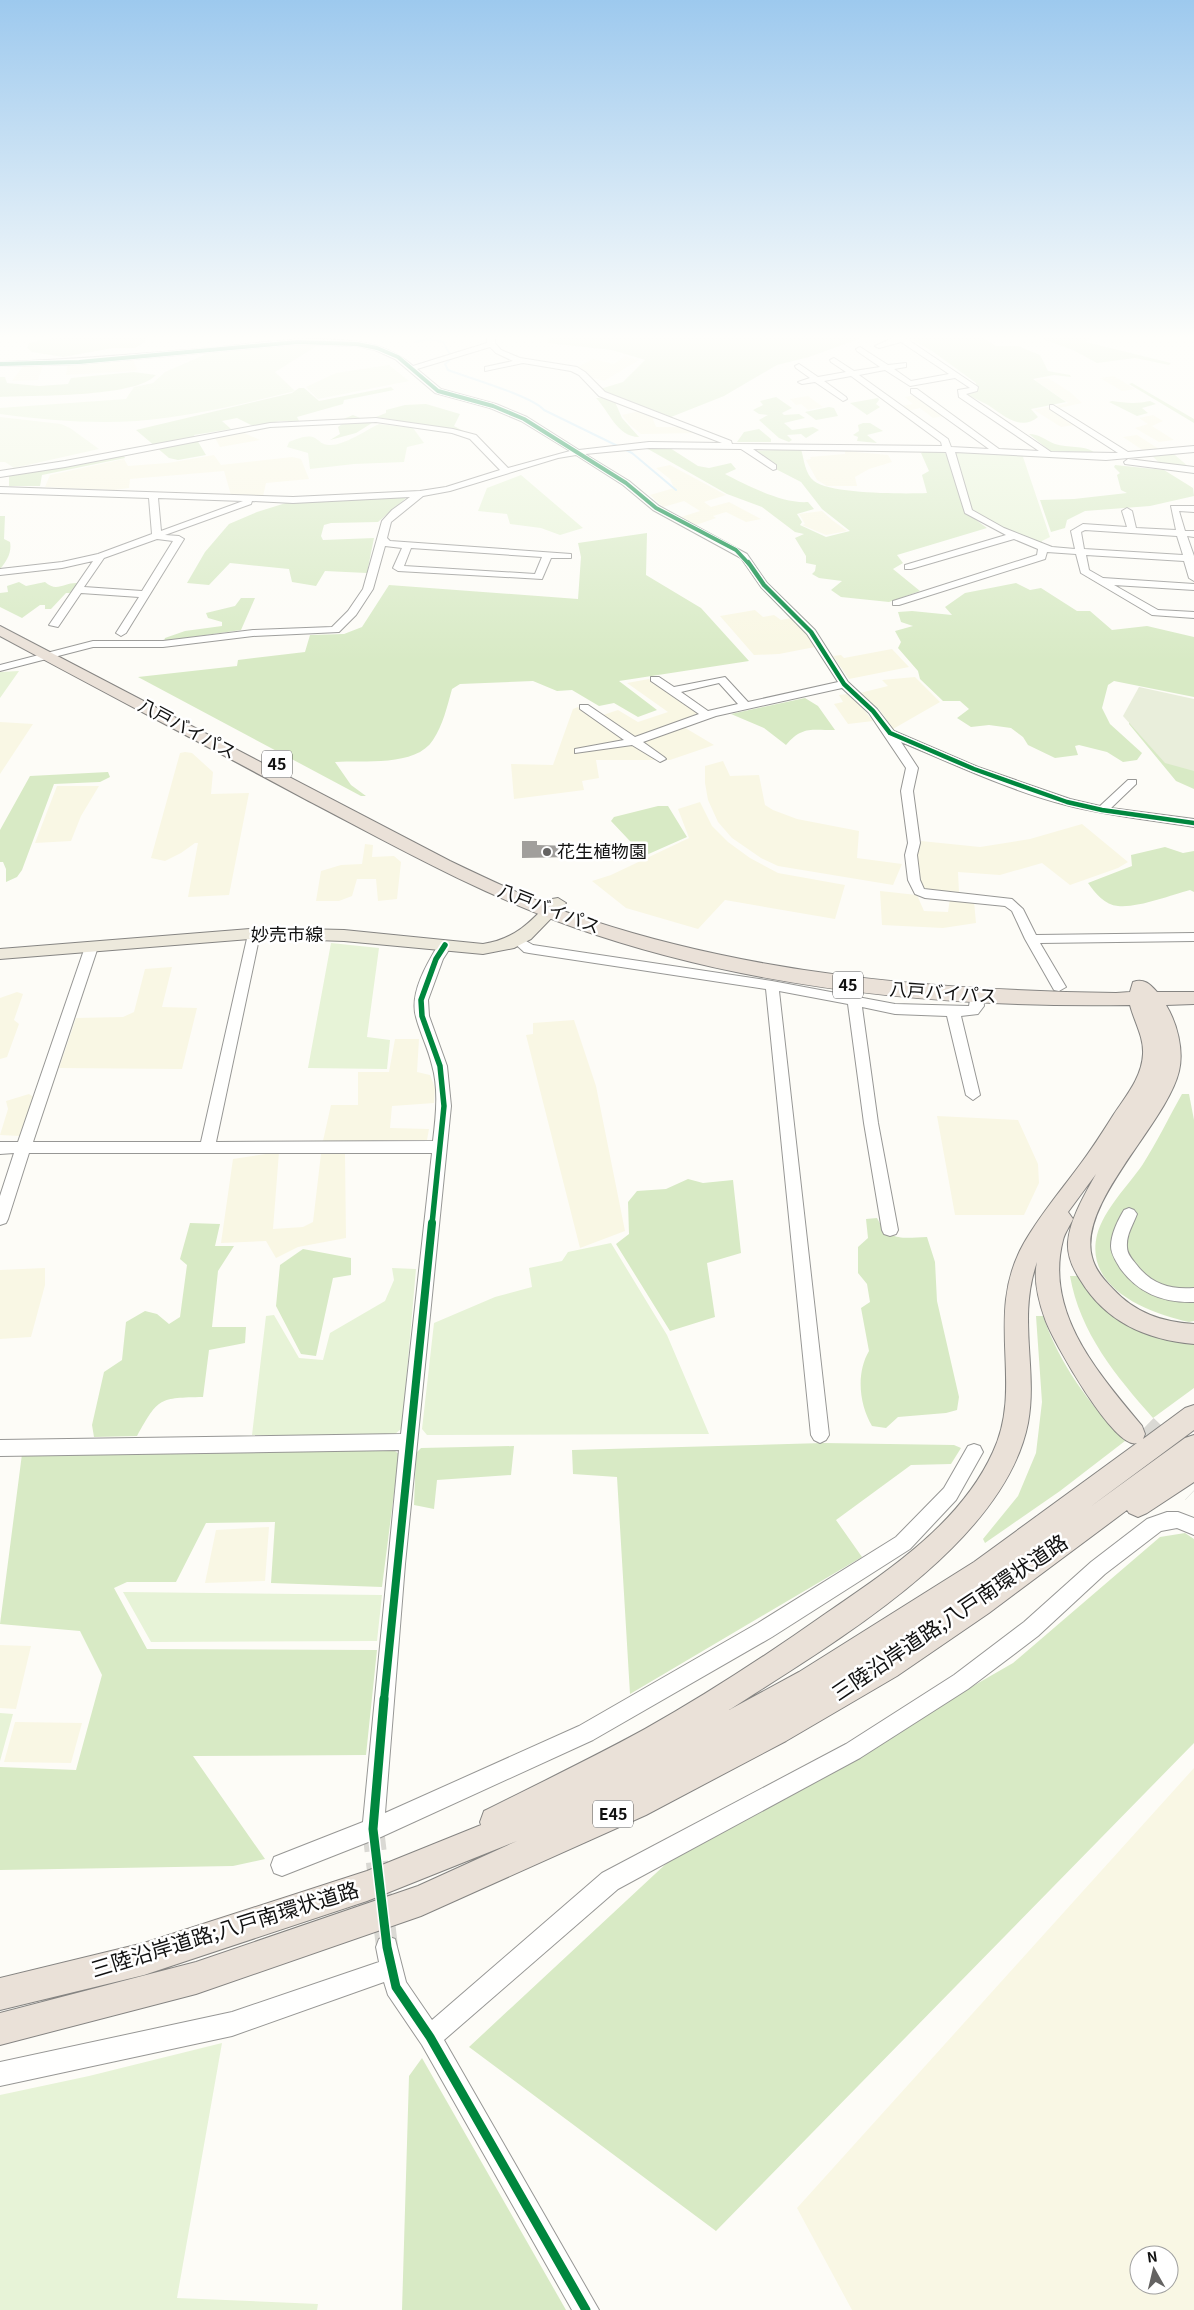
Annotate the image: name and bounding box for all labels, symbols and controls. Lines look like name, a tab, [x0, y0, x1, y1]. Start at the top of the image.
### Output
street label: 八戸バイパス	[134, 690, 242, 764]
road number: 45	[262, 751, 292, 778]
place label: 花生植物園	[557, 837, 647, 863]
marker: 花生植物園	[541, 846, 553, 858]
street label: 八戸バイパス	[495, 876, 605, 939]
street label: 妙売市線	[251, 920, 323, 946]
road number: 45	[833, 972, 863, 998]
street label: 八戸バイパス	[889, 974, 998, 1008]
street label: 三陸沿岸道路;八戸南環状道路	[825, 1526, 1073, 1707]
road number: E45	[593, 1800, 633, 1828]
street label: 三陸沿岸道路;八戸南環状道路	[87, 1873, 362, 1983]
north arrow	[1129, 2245, 1179, 2295]
text: N	[1145, 2246, 1159, 2267]

